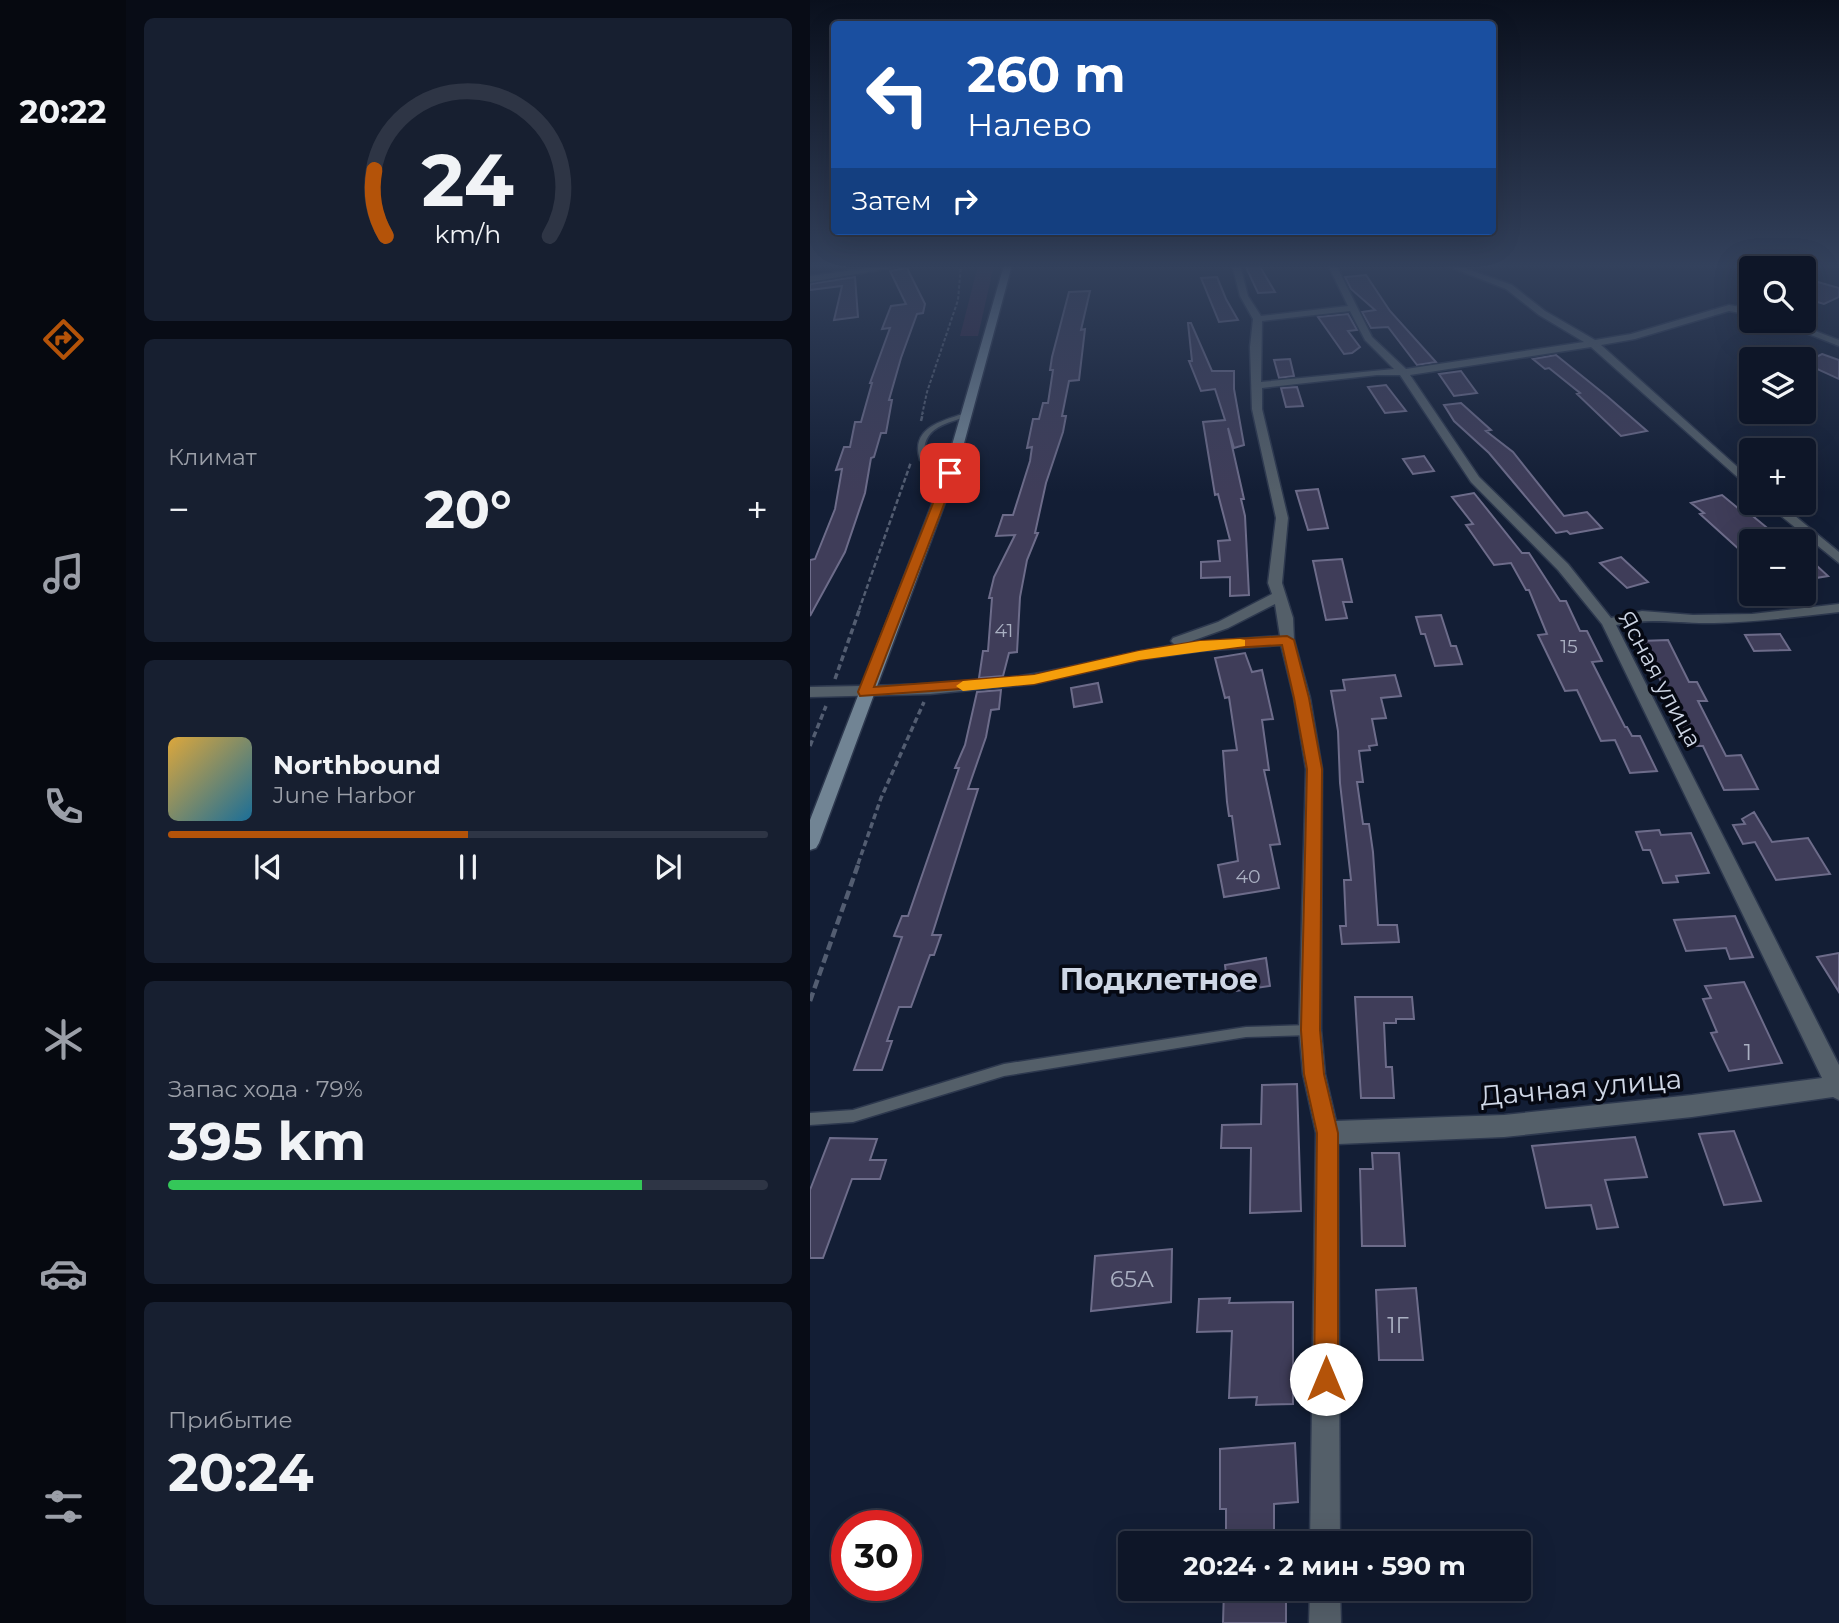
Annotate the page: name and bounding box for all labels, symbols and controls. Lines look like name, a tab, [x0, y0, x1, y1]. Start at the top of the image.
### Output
text: 260 m	[967, 45, 1126, 104]
icon: left	[852, 49, 943, 140]
text: 20:22	[20, 92, 106, 131]
text: Налево	[967, 105, 1092, 144]
text: 24	[422, 136, 514, 224]
icon: right	[946, 182, 984, 220]
text: Затем	[852, 185, 932, 217]
text: km/h	[435, 218, 501, 248]
map controls	[1739, 256, 1816, 606]
button: search	[1739, 256, 1816, 333]
icon: directions	[39, 315, 88, 364]
button: layers	[1739, 347, 1816, 424]
button: +	[1739, 438, 1816, 515]
text: Климат	[168, 443, 257, 471]
pin	[920, 443, 980, 503]
icon: arrive	[931, 454, 969, 492]
text: 20°	[424, 478, 512, 541]
text: −	[168, 486, 190, 533]
text: +	[746, 486, 768, 533]
button: −	[1739, 529, 1816, 606]
icon: music	[39, 549, 88, 598]
street label: Ясная улица	[1612, 606, 1708, 752]
house number: 41	[995, 619, 1013, 642]
house number: 15	[1560, 635, 1578, 658]
text: Northbound	[273, 749, 441, 781]
text: June Harbor	[273, 781, 416, 809]
icon: phone	[39, 782, 88, 831]
icon: previous	[249, 848, 287, 886]
icon: pause	[449, 848, 487, 886]
icon: next	[649, 848, 687, 886]
house number: 40	[1235, 865, 1261, 888]
district label: Подклетное	[1060, 961, 1258, 998]
icon: climate	[39, 1015, 88, 1064]
house number: 1	[1744, 1038, 1752, 1066]
street label: Дачная улица	[1479, 1061, 1683, 1113]
text: Запас хода · 79%	[168, 1075, 363, 1103]
text: 395 km	[168, 1110, 366, 1173]
icon: car	[39, 1249, 88, 1298]
house number: 65А	[1110, 1265, 1154, 1293]
house number: 1Г	[1387, 1311, 1409, 1339]
position arrow	[1289, 1342, 1363, 1416]
text: Прибытие	[168, 1406, 293, 1434]
text: 20:24	[168, 1441, 314, 1504]
icon: filters	[39, 1482, 88, 1531]
speed limit sign: 30	[831, 1510, 922, 1601]
text: 20:24 · 2 мин · 590 m	[1183, 1550, 1466, 1582]

